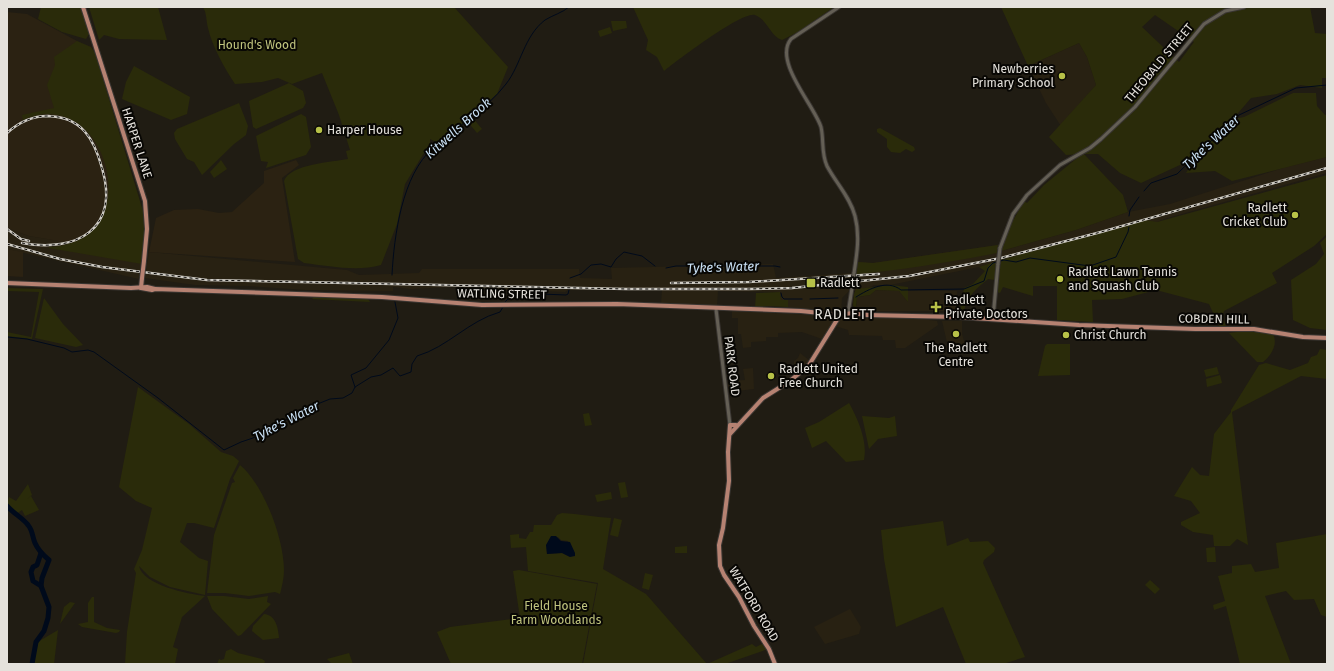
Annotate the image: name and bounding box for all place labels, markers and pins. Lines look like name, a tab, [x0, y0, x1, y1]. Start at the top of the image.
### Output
place label: Newberries Primary School	[972, 62, 1054, 90]
marker: Newberries Primary School	[1057, 71, 1067, 81]
place label: Harper House	[327, 123, 402, 137]
marker: Harper House	[314, 125, 324, 135]
place label: Radlett Cricket Club	[1222, 201, 1288, 229]
marker: Radlett Cricket Club	[1290, 210, 1300, 220]
place label: Radlett Lawn Tennis and Squash Club	[1068, 265, 1177, 293]
marker: Radlett Lawn Tennis and Squash Club	[1055, 274, 1065, 284]
place label: Radlett	[820, 276, 860, 290]
marker: Radlett	[805, 277, 817, 289]
place label: Radlett Private Doctors	[945, 293, 1028, 321]
marker: Radlett Private Doctors	[930, 301, 942, 313]
place label: Christ Church	[1074, 328, 1146, 342]
marker: The Radlett Centre	[951, 329, 961, 339]
marker: Christ Church	[1061, 330, 1071, 340]
place label: The Radlett Centre	[925, 341, 988, 369]
place label: Radlett United Free Church	[779, 362, 858, 390]
marker: Radlett United Free Church	[766, 371, 776, 381]

